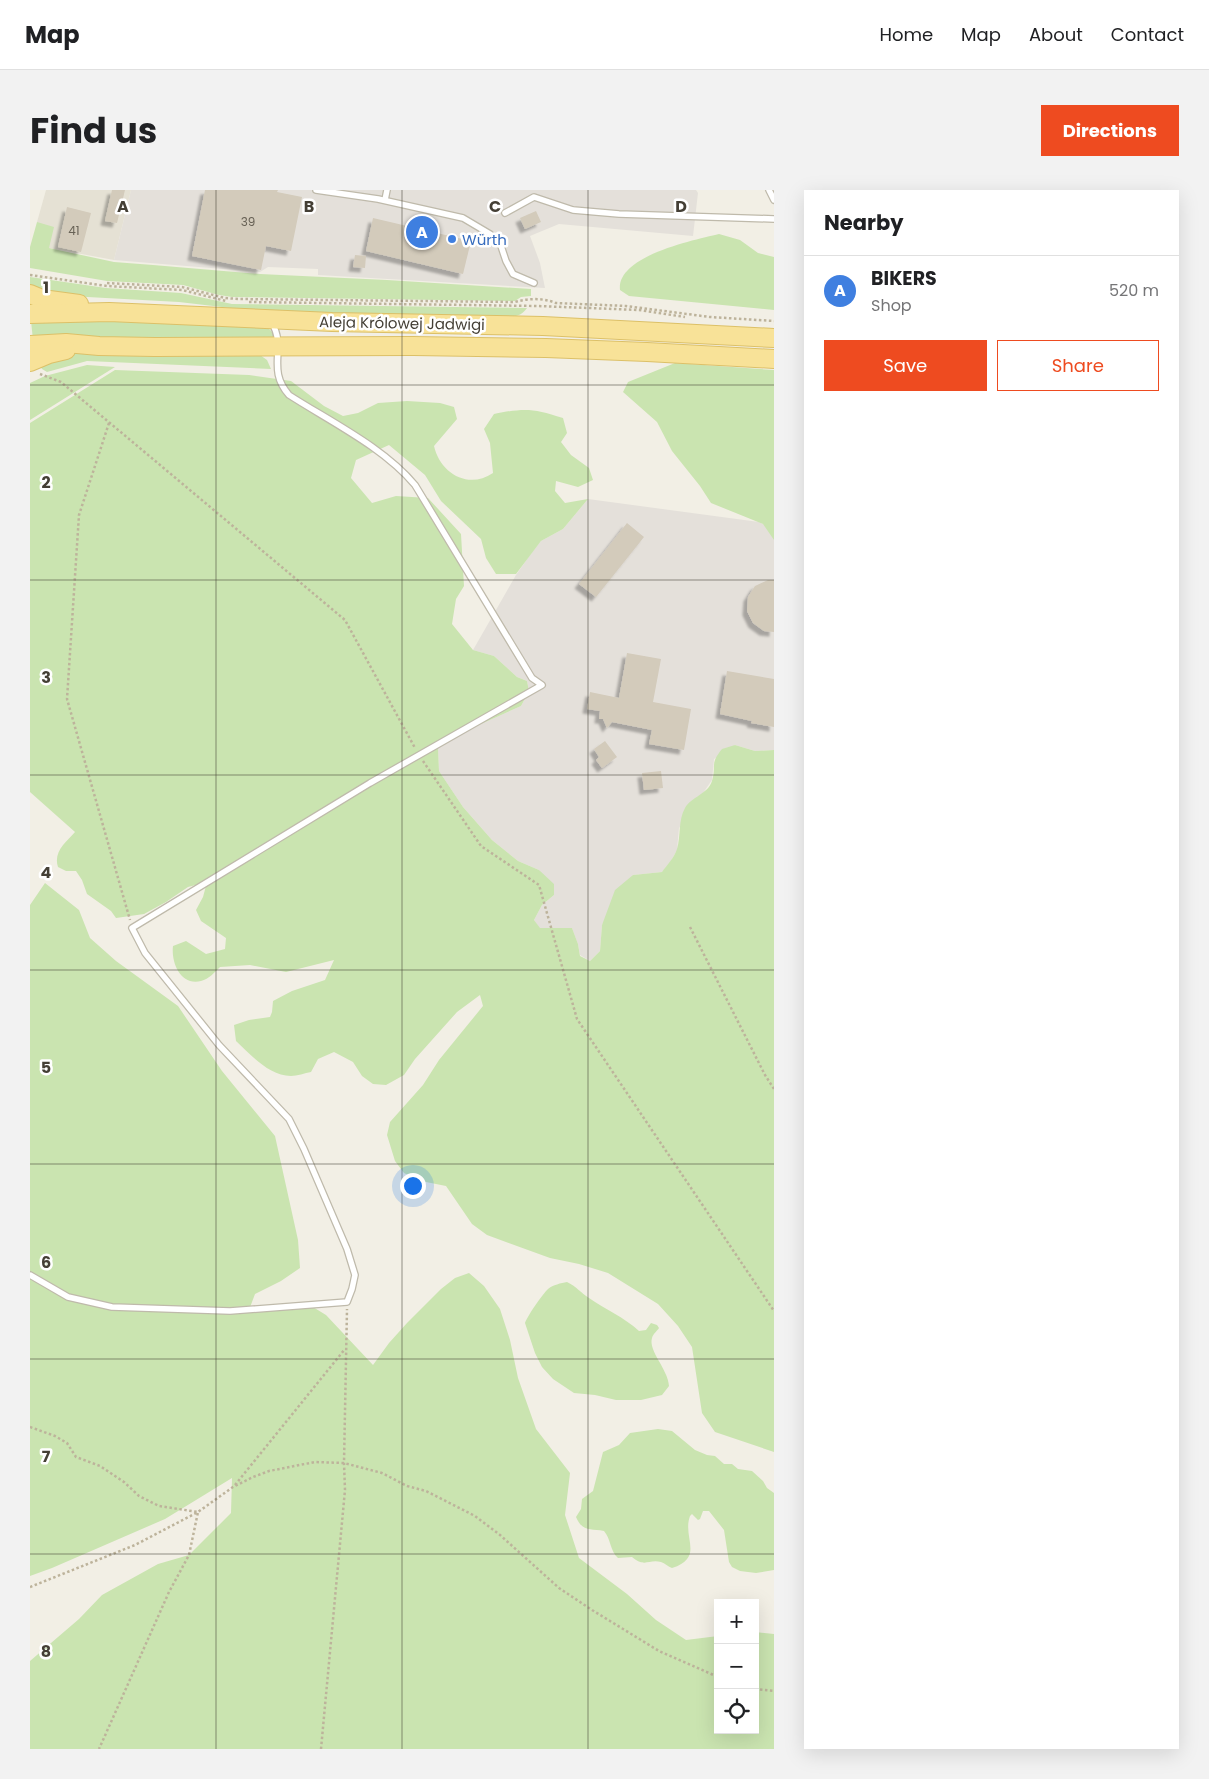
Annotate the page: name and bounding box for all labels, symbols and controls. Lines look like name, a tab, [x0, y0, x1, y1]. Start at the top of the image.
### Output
text: Map	[25, 18, 80, 51]
text: Home	[879, 22, 933, 47]
text: Map	[961, 22, 1001, 47]
text: About	[1029, 22, 1083, 47]
text: Contact	[1111, 22, 1184, 47]
button: Directions	[1041, 105, 1179, 156]
text: Find us	[30, 106, 157, 155]
text: A	[117, 195, 129, 218]
text: B	[304, 195, 314, 218]
text: C	[489, 195, 501, 218]
text: D	[675, 195, 687, 218]
text: Nearby	[824, 208, 904, 237]
house number: 39	[241, 213, 255, 230]
pin: A	[406, 213, 438, 251]
house number: 41	[68, 222, 80, 239]
place label: Würth	[462, 229, 507, 250]
marker: Würth	[446, 233, 458, 245]
text: BIKERS	[871, 265, 937, 292]
text: 1	[43, 276, 49, 299]
text: A	[834, 279, 846, 302]
text: 520 m	[1109, 279, 1159, 302]
text: Shop	[871, 294, 912, 317]
street label: Aleja Królowej Jadwigi	[319, 311, 485, 335]
button: Save	[824, 340, 987, 391]
button: Share	[997, 340, 1159, 391]
text: 2	[41, 471, 51, 494]
text: 3	[41, 666, 51, 689]
text: 4	[41, 861, 52, 884]
text: 5	[41, 1056, 51, 1079]
your location	[400, 1173, 426, 1199]
text: 6	[41, 1251, 51, 1274]
text: 7	[42, 1445, 51, 1468]
map controls	[714, 1599, 759, 1734]
button: +	[714, 1599, 759, 1644]
text: 8	[41, 1640, 51, 1663]
button: −	[714, 1644, 759, 1689]
button: locate	[714, 1689, 759, 1734]

